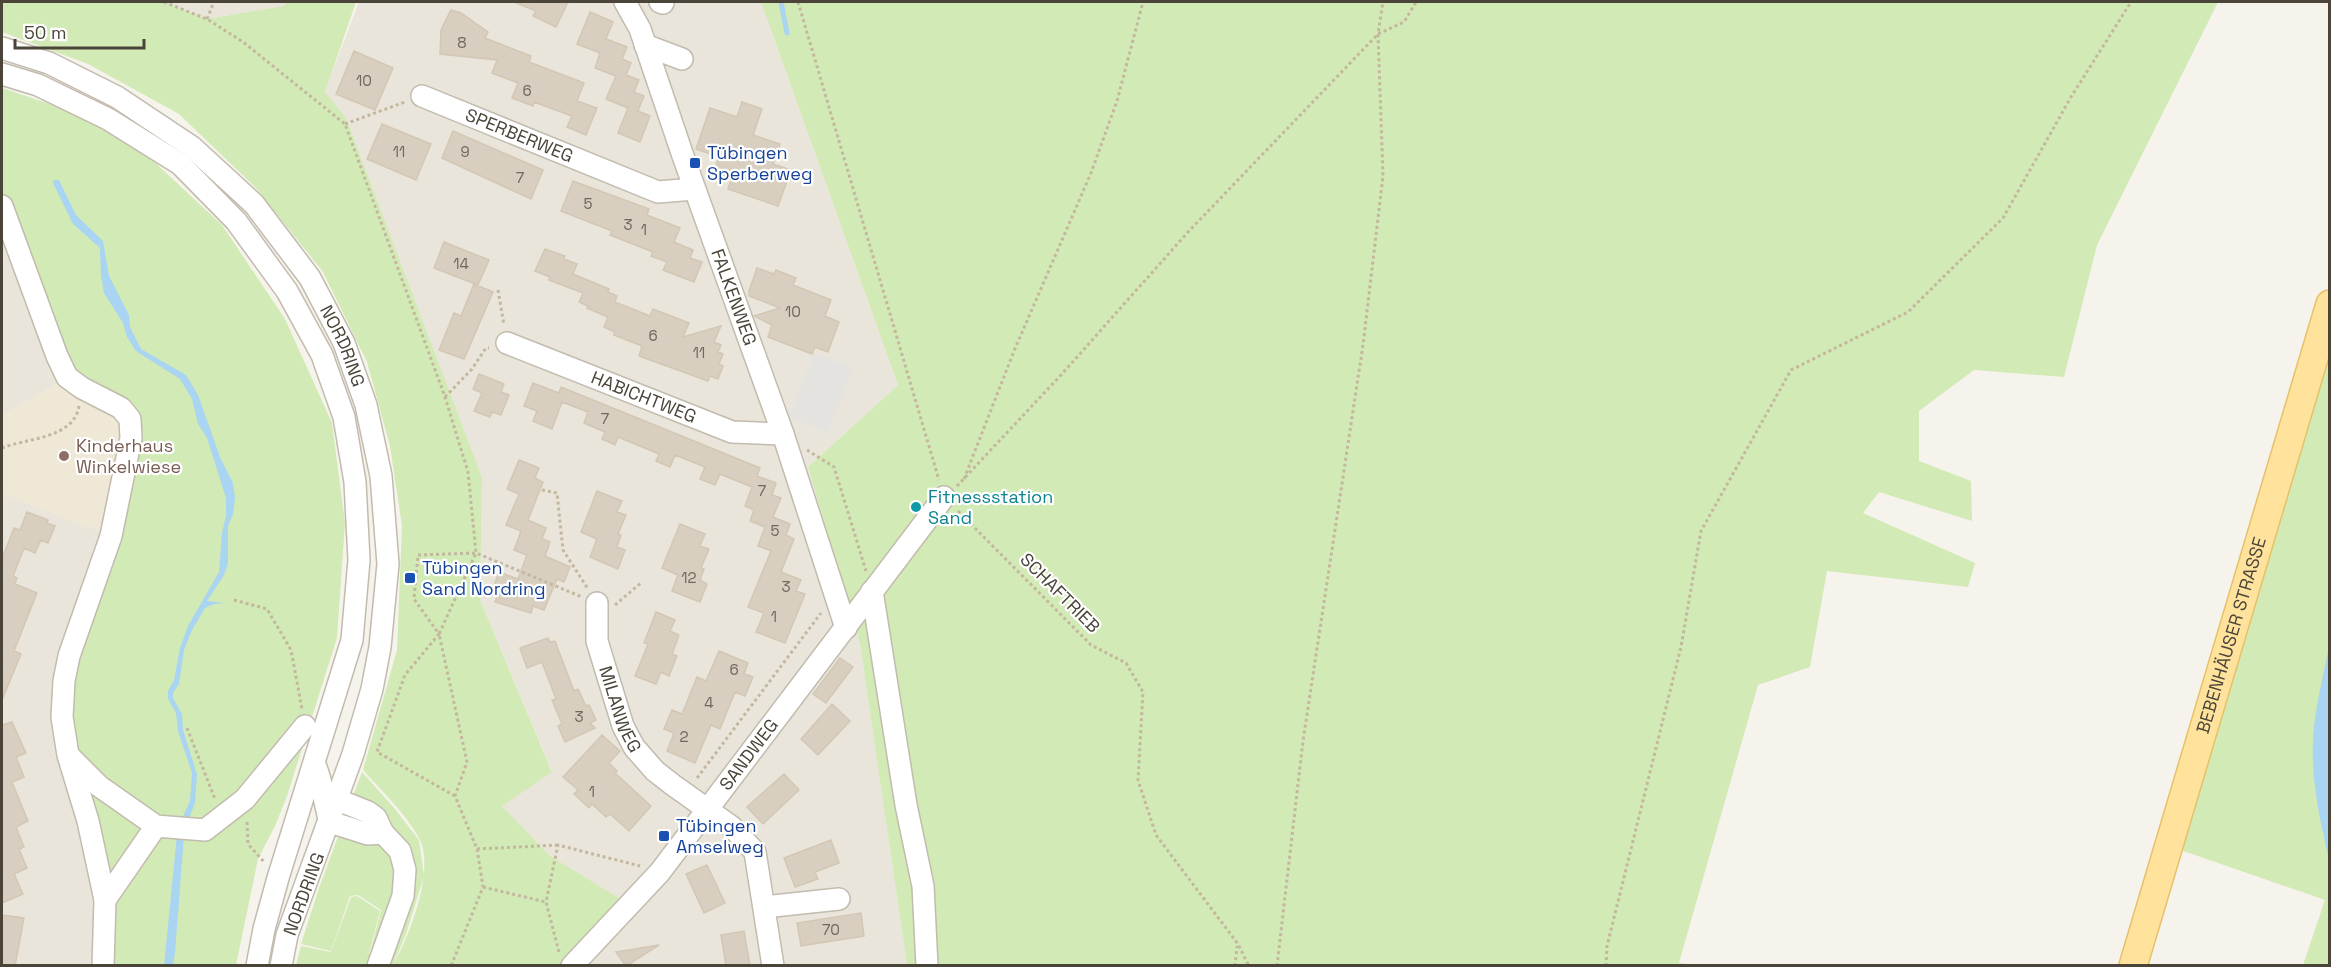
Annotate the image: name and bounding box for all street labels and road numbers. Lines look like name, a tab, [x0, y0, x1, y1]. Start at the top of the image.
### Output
street label: SPERBERWEG	[462, 103, 577, 167]
street label: FALKENWEG	[706, 246, 762, 348]
street label: NORDRING	[315, 301, 371, 390]
street label: HABICHTWEG	[588, 365, 700, 428]
street label: BEBENHÄUSER STRASSE	[2191, 534, 2271, 736]
street label: SCHAFTRIEB	[1016, 548, 1105, 637]
street label: MILANWEG	[594, 663, 647, 756]
street label: SANDWEG	[714, 714, 783, 795]
street label: NORDRING	[278, 849, 329, 939]

